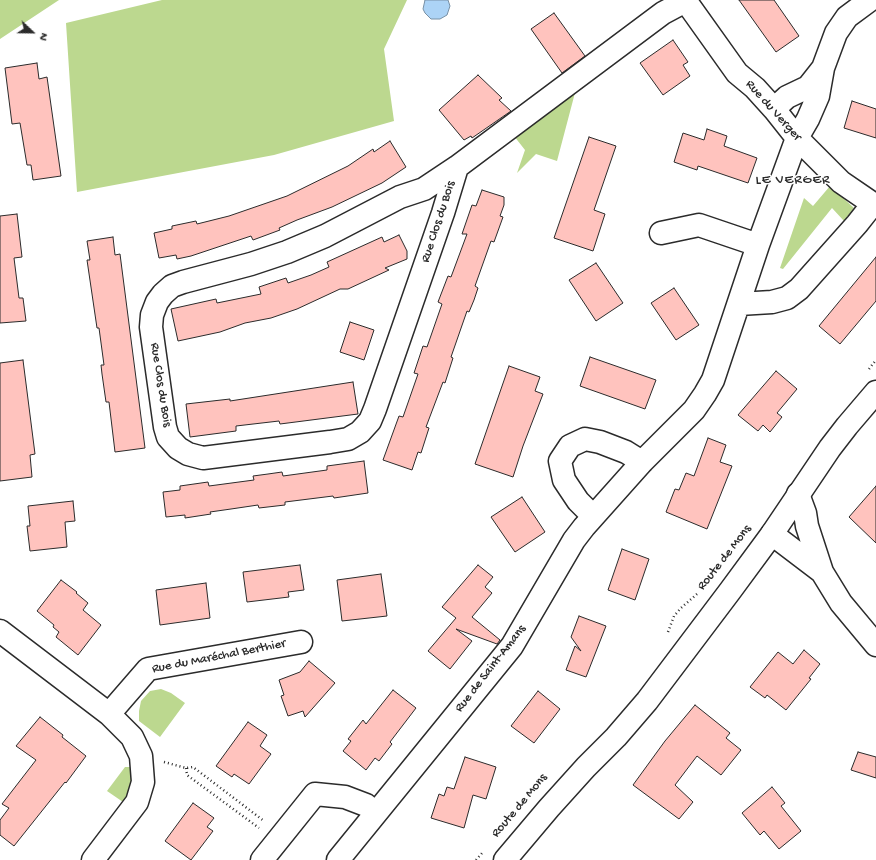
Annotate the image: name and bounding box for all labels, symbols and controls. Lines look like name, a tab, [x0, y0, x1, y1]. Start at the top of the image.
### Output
north arrow	[12, 12, 52, 52]
text: N	[36, 31, 50, 42]
street label: Rue du Verger	[742, 77, 804, 145]
district label: LE VERGER	[756, 173, 830, 189]
street label: Rue Clos du Bois	[418, 179, 460, 265]
street label: Rue Clos du Bois	[146, 342, 174, 428]
street label: Route de Mons	[695, 522, 755, 594]
street label: Rue de Saint-Amans	[452, 622, 530, 716]
street label: Rue du Maréchal Berthier	[151, 636, 287, 678]
street label: Route de Mons	[489, 771, 551, 841]

